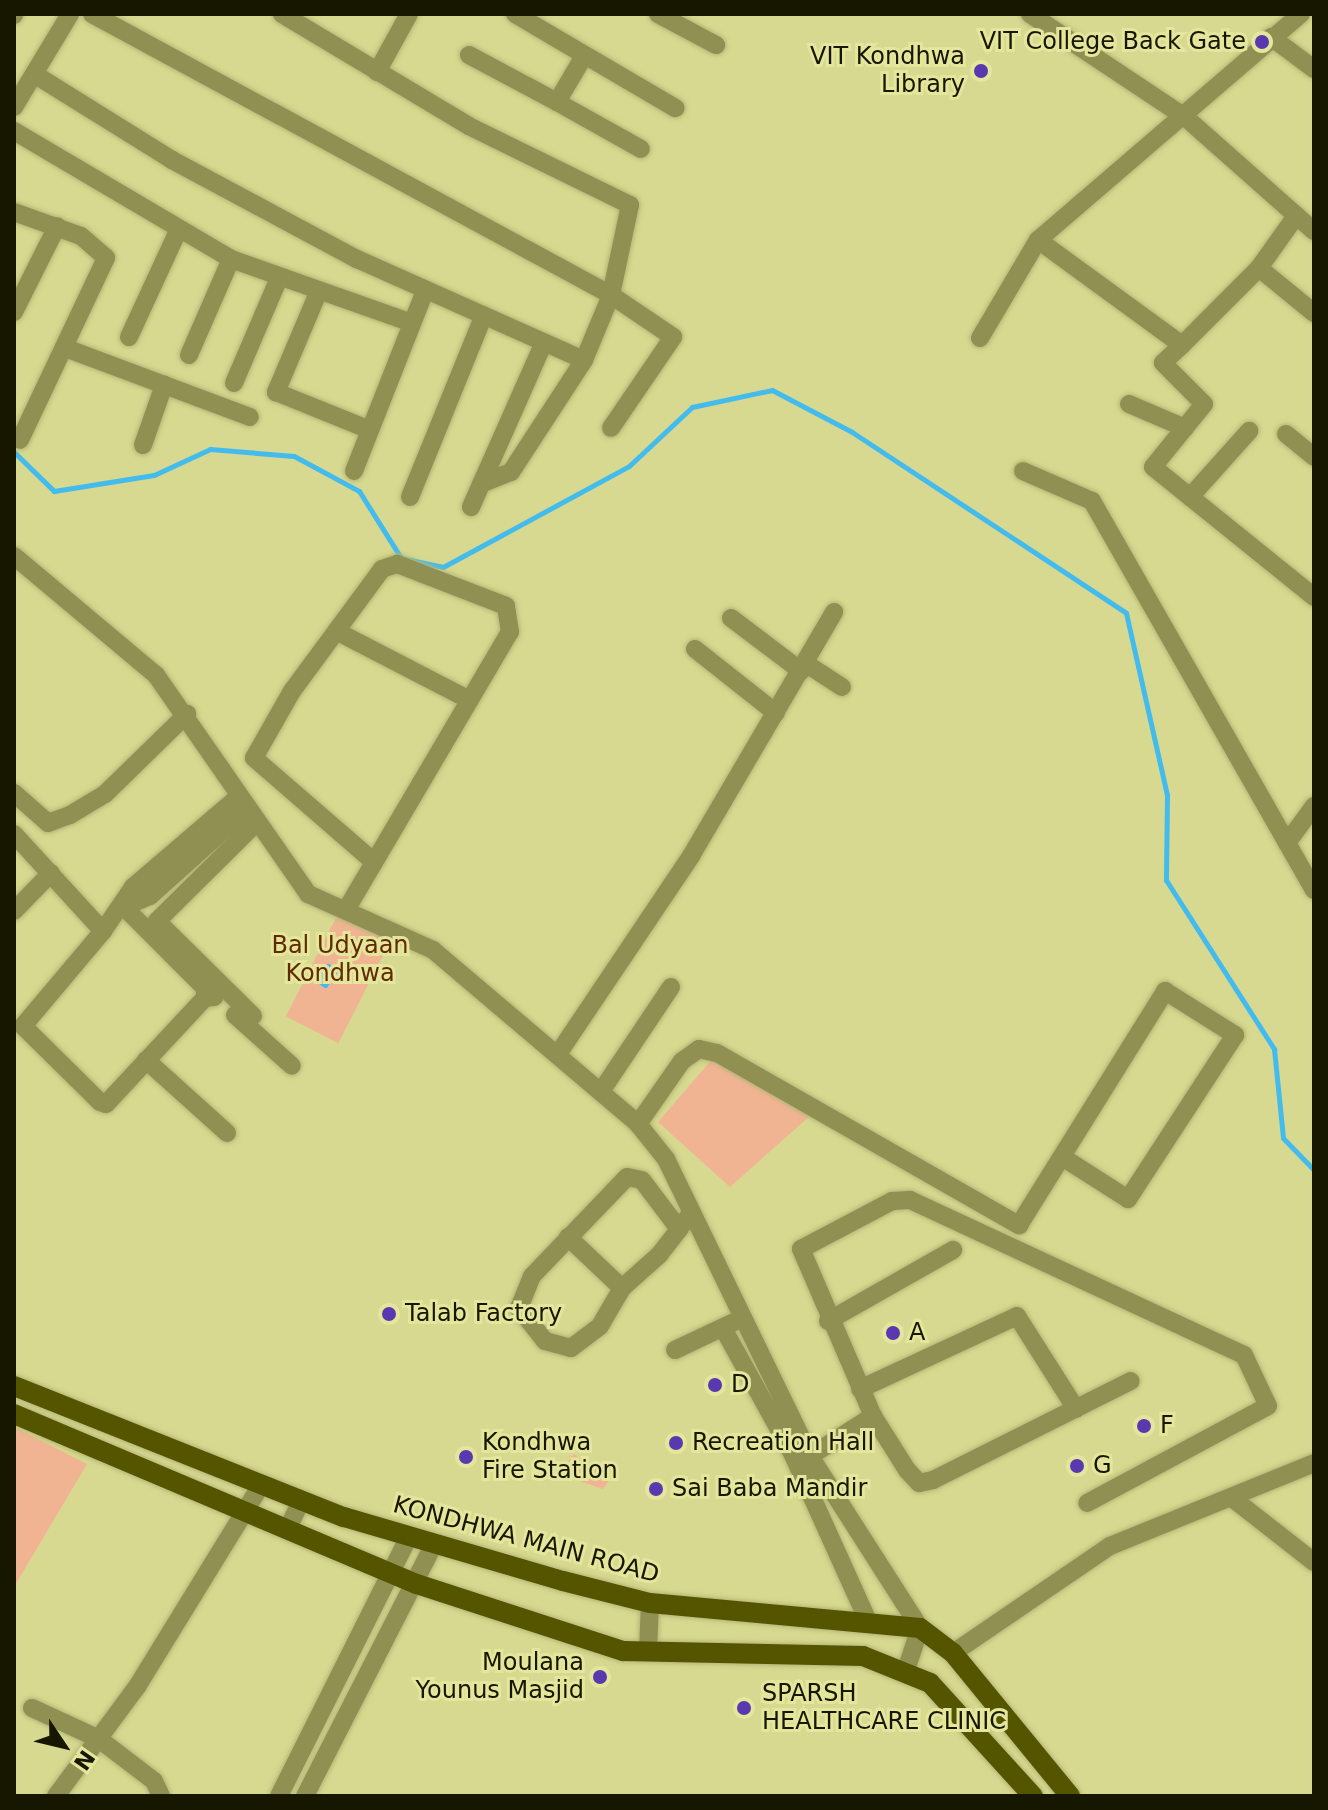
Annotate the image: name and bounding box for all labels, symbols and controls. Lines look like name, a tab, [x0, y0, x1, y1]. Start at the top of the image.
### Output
place label: VIT College Back Gate	[980, 28, 1246, 56]
marker: VIT College Back Gate	[1253, 33, 1271, 51]
place label: VIT Kondhwa Library	[810, 43, 965, 99]
marker: VIT Kondhwa Library	[972, 62, 990, 80]
park label: Bal Udyaan Kondhwa	[271, 932, 409, 988]
place label: Talab Factory	[405, 1300, 562, 1328]
marker: Talab Factory	[380, 1305, 398, 1323]
place label: A	[909, 1319, 925, 1347]
marker: A	[884, 1324, 902, 1342]
place label: D	[731, 1371, 749, 1399]
marker: D	[706, 1376, 724, 1394]
place label: F	[1160, 1412, 1174, 1440]
marker: F	[1135, 1417, 1153, 1435]
place label: Kondhwa Fire Station	[482, 1429, 618, 1485]
place label: Recreation Hall	[692, 1429, 874, 1457]
marker: Recreation Hall	[667, 1434, 685, 1452]
marker: Kondhwa Fire Station	[457, 1448, 475, 1466]
place label: G	[1093, 1452, 1112, 1480]
marker: G	[1068, 1457, 1086, 1475]
place label: Sai Baba Mandir	[672, 1475, 867, 1503]
marker: Sai Baba Mandir	[647, 1480, 665, 1498]
street label: KONDHWA MAIN ROAD	[390, 1491, 662, 1589]
place label: Moulana Younus Masjid	[416, 1649, 584, 1705]
marker: Moulana Younus Masjid	[591, 1668, 609, 1686]
place label: SPARSH HEALTHCARE CLINIC	[762, 1680, 1006, 1736]
marker: SPARSH HEALTHCARE CLINIC	[733, 1697, 755, 1719]
north arrow	[24, 1706, 104, 1786]
text: N	[69, 1745, 100, 1775]

